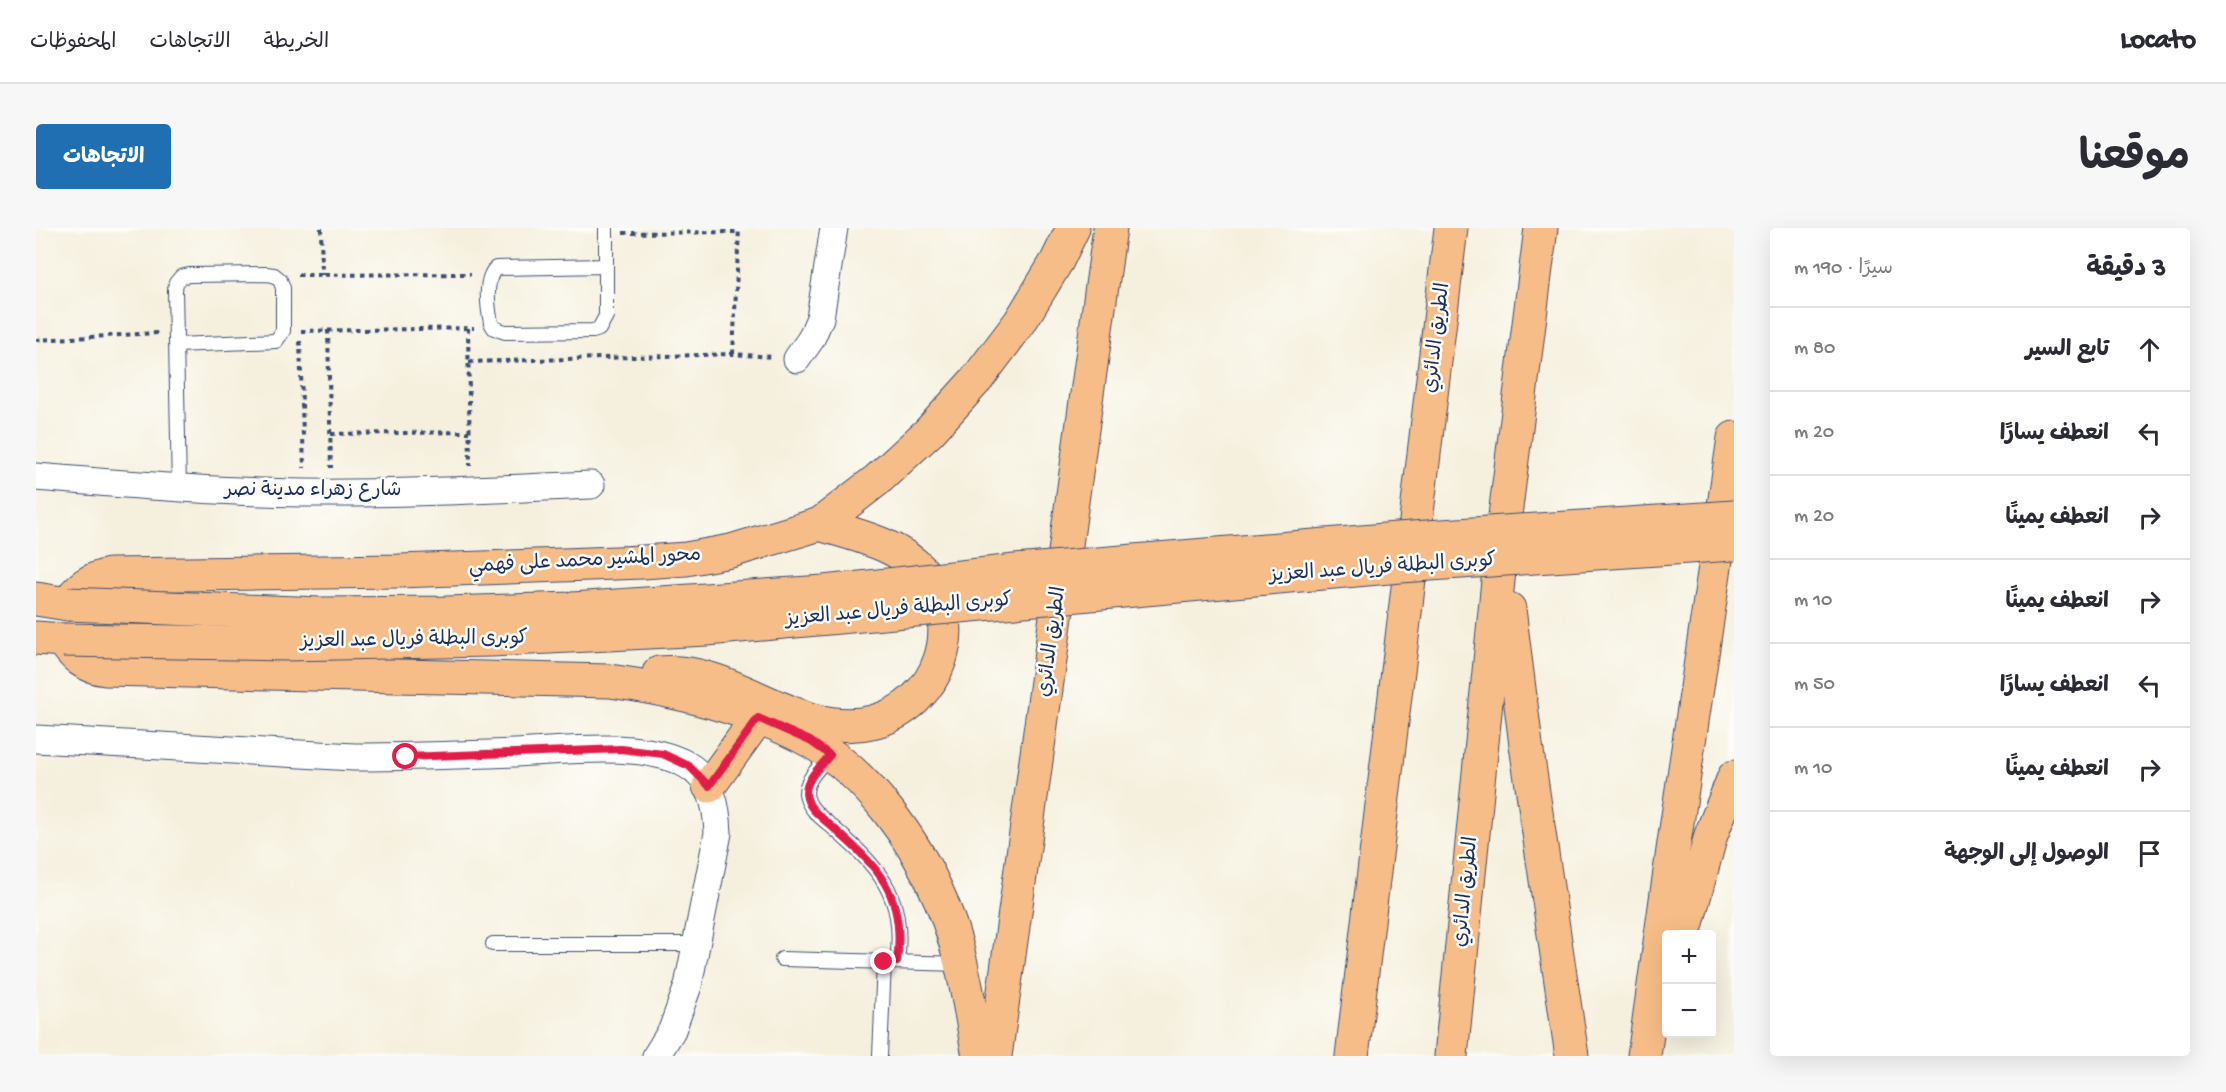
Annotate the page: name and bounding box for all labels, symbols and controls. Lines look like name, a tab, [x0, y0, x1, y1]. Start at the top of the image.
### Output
text: Locato	[2120, 25, 2196, 58]
text: المحفوظات	[30, 31, 116, 56]
text: الاتجاهات	[149, 31, 231, 56]
text: الخريطة	[264, 31, 329, 56]
button: الاتجاهات	[36, 124, 171, 189]
text: موقعنا	[2079, 136, 2190, 185]
text: 3 دقيقة	[2086, 255, 2166, 286]
text: سيرًا · 190 m	[1794, 258, 1893, 281]
street label: الطريق الدائري	[1419, 281, 1456, 395]
icon: ahead	[2133, 333, 2166, 366]
text: 80 m	[1794, 338, 1835, 361]
text: تابع السير	[2025, 338, 2109, 364]
icon: left	[2133, 417, 2166, 450]
text: 20 m	[1794, 422, 1834, 445]
text: انعطف يسارًا	[2000, 422, 2109, 448]
street label: شارع زهراء مدينة نصر	[223, 479, 401, 503]
icon: right	[2133, 501, 2166, 534]
text: 20 m	[1794, 506, 1834, 529]
text: انعطف يمينًا	[2006, 506, 2109, 532]
street label: محور المشير محمد على فهمي	[468, 543, 702, 583]
street label: كوبرى البطلة فريال عبد العزيز	[1267, 549, 1497, 589]
street label: الطريق الدائري	[1033, 585, 1072, 699]
icon: right	[2133, 585, 2166, 618]
street label: كوبرى البطلة فريال عبد العزيز	[783, 589, 1013, 633]
text: 10 m	[1794, 590, 1832, 613]
text: انعطف يمينًا	[2006, 590, 2109, 616]
street label: كوبرى البطلة فريال عبد العزيز	[298, 627, 528, 655]
icon: left	[2133, 669, 2166, 702]
text: 50 m	[1794, 674, 1835, 697]
text: انعطف يسارًا	[2000, 674, 2109, 700]
route start	[392, 743, 418, 769]
icon: right	[2133, 753, 2166, 786]
text: 10 m	[1794, 758, 1832, 781]
text: انعطف يمينًا	[2006, 758, 2109, 784]
street label: الطريق الدائري	[1449, 835, 1484, 948]
icon: arrive	[2133, 837, 2166, 870]
text: الوصول إلى الوجهة	[1944, 842, 2109, 868]
map controls	[1662, 930, 1716, 1038]
button: +	[1662, 930, 1716, 984]
route end	[870, 948, 896, 974]
button: −	[1662, 984, 1716, 1038]

